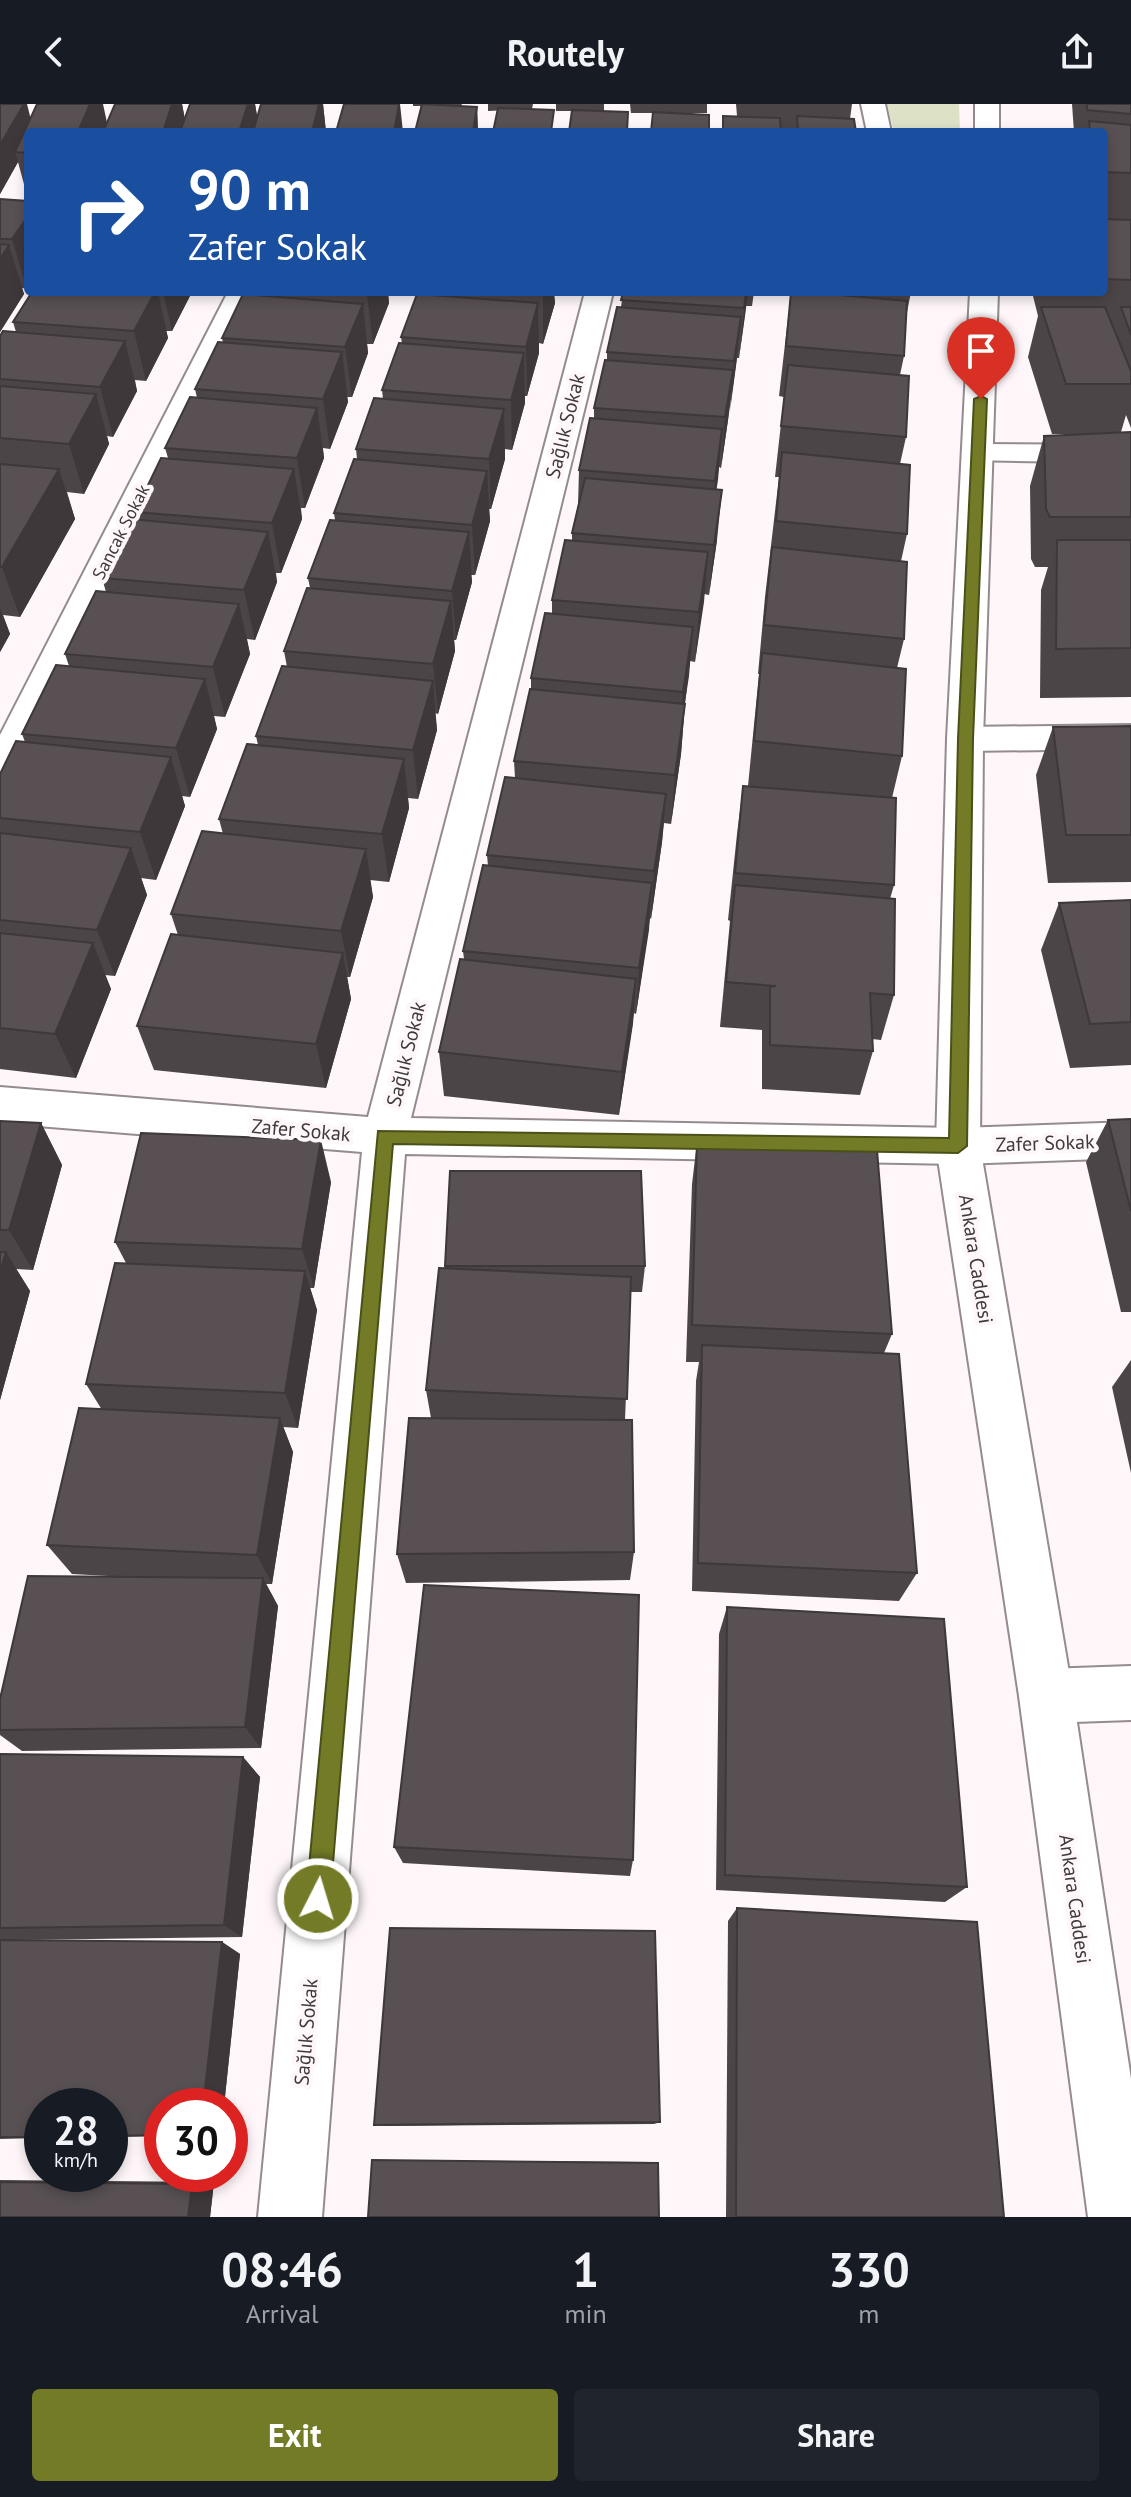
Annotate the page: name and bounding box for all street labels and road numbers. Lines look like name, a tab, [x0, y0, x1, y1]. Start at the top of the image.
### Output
street label: Sağlık Sokak	[539, 370, 591, 481]
street label: Sancak Sokak	[87, 480, 154, 583]
street label: Sağlık Sokak	[380, 998, 432, 1109]
street label: Zafer Sokak	[250, 1113, 352, 1147]
street label: Zafer Sokak	[995, 1128, 1095, 1158]
street label: Ankara Caddesi	[953, 1192, 999, 1326]
street label: Ankara Caddesi	[1053, 1832, 1097, 1966]
street label: Sağlık Sokak	[288, 1977, 324, 2087]

